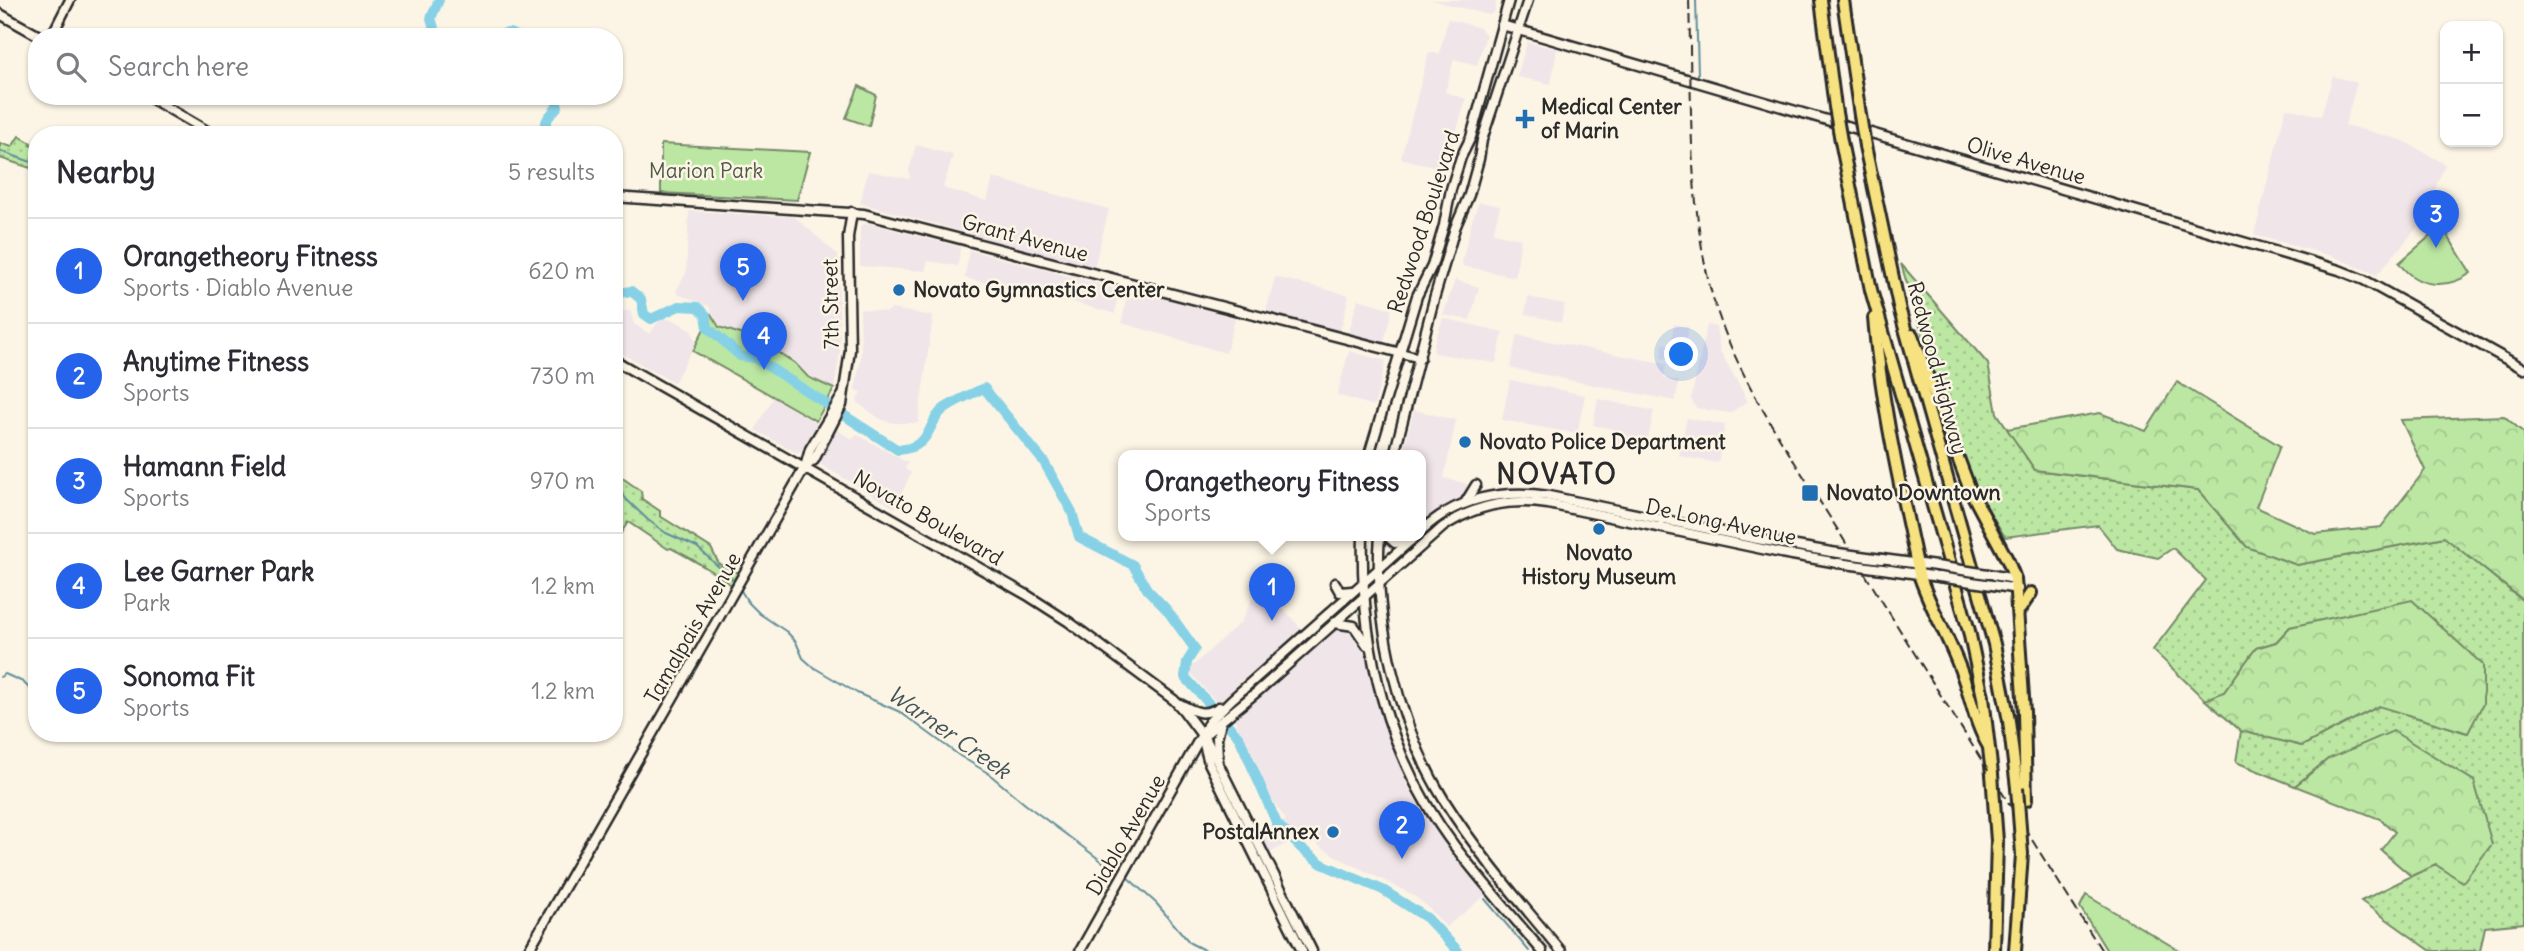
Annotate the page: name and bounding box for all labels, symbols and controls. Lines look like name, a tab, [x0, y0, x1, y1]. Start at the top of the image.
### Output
map controls	[2440, 21, 2503, 147]
button: +	[2440, 21, 2503, 84]
search box	[28, 28, 623, 105]
icon: search	[52, 48, 90, 86]
text: Search here	[108, 50, 249, 83]
button: −	[2440, 84, 2503, 147]
place label: Medical Center of Marin	[1541, 93, 1682, 144]
marker: Medical Center of Marin	[1515, 109, 1535, 129]
street label: Redwood Boulevard	[1381, 127, 1466, 317]
street label: Olive Avenue	[1964, 131, 2089, 190]
text: Nearby	[56, 153, 156, 191]
text: 5 results	[508, 157, 595, 186]
park label: Marion Park	[649, 157, 763, 184]
pin: 3	[2413, 190, 2459, 248]
street label: Grant Avenue	[959, 208, 1091, 267]
text: Orangetheory Fitness	[123, 240, 378, 273]
pin: 5	[720, 243, 766, 301]
text: 1	[74, 256, 84, 285]
text: 620 m	[528, 256, 595, 285]
street label: 7th Street	[816, 259, 845, 350]
text: Sports · Diablo Avenue	[123, 273, 353, 302]
place label: Novato Gymnastics Center	[913, 276, 1165, 303]
street label: Redwood Highway	[1901, 278, 1974, 457]
marker: Novato Gymnastics Center	[891, 282, 907, 298]
pin: 4	[741, 312, 787, 370]
your location	[1664, 337, 1698, 371]
text: Anytime Fitness	[123, 345, 309, 378]
text: 2	[73, 361, 85, 390]
text: 730 m	[530, 361, 595, 390]
text: Sports	[123, 378, 189, 407]
place label: Novato Police Department	[1479, 428, 1727, 455]
marker: Novato Police Department	[1457, 434, 1473, 450]
text: Hamann Field	[123, 450, 286, 483]
popup	[1118, 450, 1426, 541]
district label: NOVATO	[1496, 456, 1618, 492]
street label: Novato Boulevard	[848, 464, 1008, 571]
text: Orangetheory Fitness	[1145, 465, 1399, 498]
text: 3	[72, 466, 86, 495]
text: 970 m	[530, 466, 595, 495]
place label: Novato Downtown	[1826, 479, 2001, 506]
text: Sports	[123, 483, 189, 512]
marker: Novato Downtown	[1800, 483, 1820, 503]
street label: De Long Avenue	[1643, 492, 1799, 551]
text: Sports	[1145, 498, 1211, 527]
marker: Novato History Museum	[1591, 521, 1607, 537]
place label: Novato History Museum	[1522, 539, 1677, 590]
street label: Tamalpais Avenue	[638, 547, 747, 708]
text: Lee Garner Park	[123, 555, 314, 588]
pin: 1	[1249, 563, 1295, 621]
text: 4	[72, 571, 86, 600]
text: 1.2 km	[531, 571, 595, 600]
text: Park	[123, 588, 171, 617]
text: Sonoma Fit	[123, 660, 255, 693]
text: 5	[72, 676, 86, 705]
text: 1.2 km	[531, 676, 595, 705]
water label: Warner Creek	[882, 679, 1017, 785]
text: Sports	[123, 693, 189, 722]
street label: Diablo Avenue	[1080, 770, 1171, 900]
pin: 2	[1379, 801, 1425, 859]
place label: PostalAnnex	[1202, 818, 1320, 845]
marker: PostalAnnex	[1325, 824, 1341, 840]

